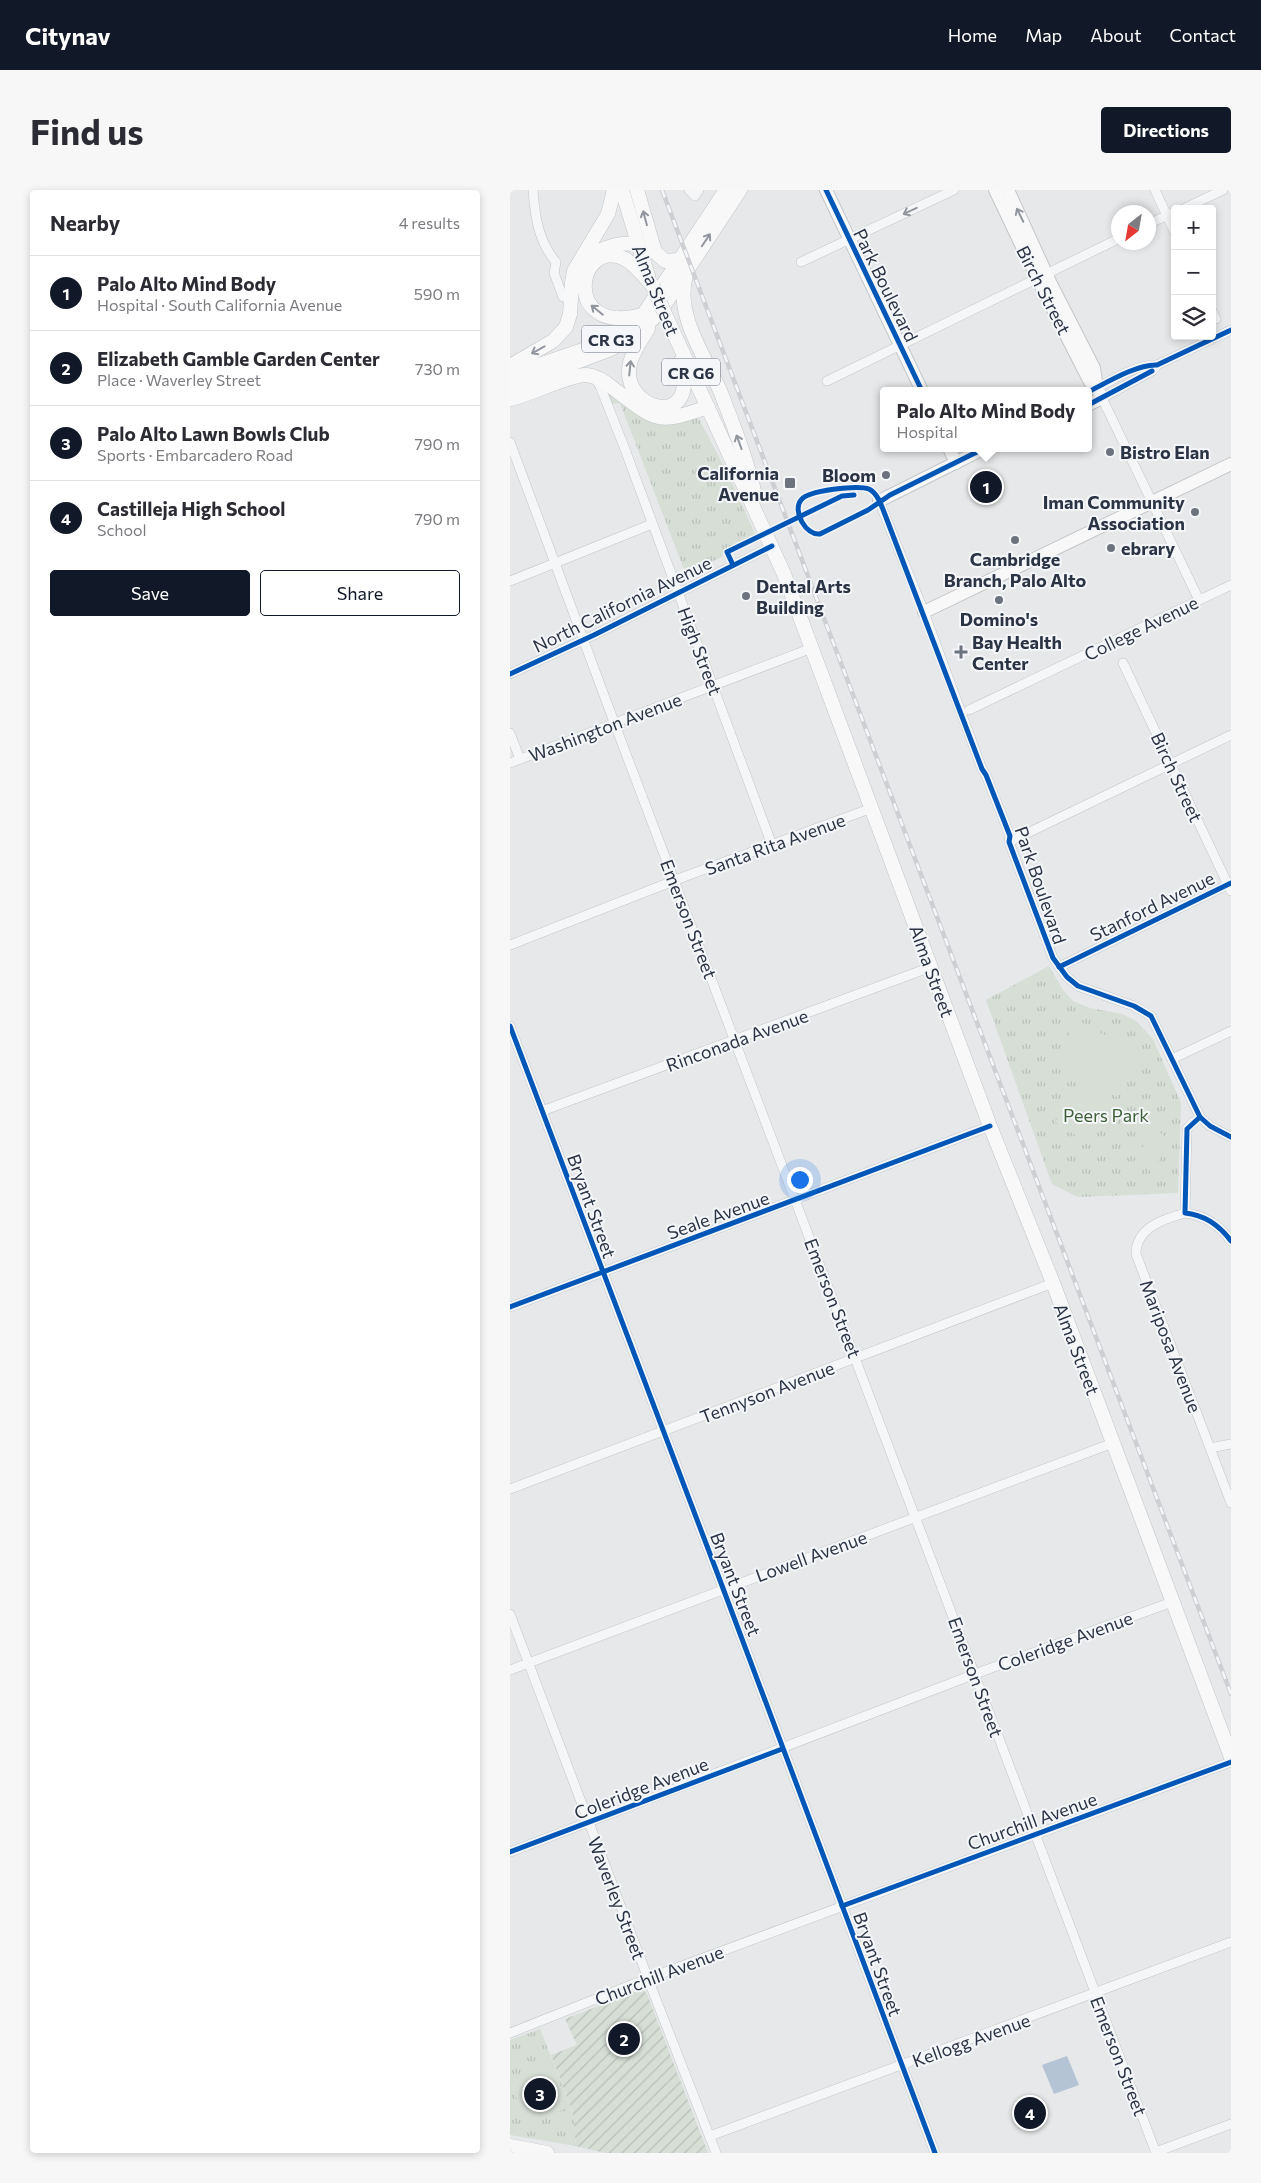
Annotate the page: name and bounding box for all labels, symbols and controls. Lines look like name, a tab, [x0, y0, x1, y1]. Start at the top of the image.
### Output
text: Citynav	[25, 21, 111, 50]
text: Home	[948, 24, 997, 46]
text: Map	[1025, 24, 1062, 46]
text: About	[1090, 24, 1142, 46]
text: Contact	[1170, 24, 1236, 46]
button: Directions	[1101, 107, 1231, 153]
text: Find us	[30, 109, 144, 152]
north arrow	[1111, 205, 1156, 250]
map controls	[1171, 205, 1216, 340]
button: +	[1171, 205, 1216, 250]
one-way arrow	[903, 207, 918, 216]
one-way arrow	[1015, 208, 1024, 223]
text: Nearby	[50, 210, 120, 235]
one-way arrow	[640, 210, 649, 226]
text: 4 results	[399, 213, 460, 232]
street label: Park Boulevard	[849, 225, 923, 345]
one-way arrow	[701, 233, 711, 247]
street label: Alma Street	[628, 241, 684, 339]
street label: Birch Street	[1012, 242, 1076, 338]
button: −	[1171, 250, 1216, 295]
text: Palo Alto Mind Body	[97, 272, 276, 295]
text: 1	[62, 284, 70, 303]
text: 590 m	[414, 284, 460, 303]
text: Hospital · South California Avenue	[97, 295, 342, 314]
button: layers	[1171, 295, 1216, 340]
one-way arrow	[591, 304, 604, 315]
road number: CR G3	[582, 326, 640, 352]
one-way arrow	[531, 346, 545, 356]
text: Elizabeth Gamble Garden Center	[97, 347, 380, 370]
road number: CR G6	[662, 358, 720, 386]
text: 2	[61, 359, 71, 378]
text: 730 m	[415, 359, 460, 378]
one-way arrow	[625, 361, 635, 377]
text: Place · Waverley Street	[97, 370, 261, 389]
popup	[880, 387, 1092, 452]
text: Palo Alto Mind Body	[896, 399, 1076, 422]
text: Palo Alto Lawn Bowls Club	[97, 422, 330, 445]
text: Hospital	[896, 422, 958, 441]
text: 3	[61, 434, 71, 453]
text: 790 m	[414, 434, 460, 453]
one-way arrow	[734, 435, 743, 450]
place label: Bistro Elan	[1120, 441, 1210, 463]
text: Sports · Embarcadero Road	[97, 445, 293, 464]
marker: Bistro Elan	[1104, 446, 1116, 458]
place label: California Avenue	[697, 462, 779, 505]
place label: Bloom	[822, 464, 876, 486]
pin: 1	[970, 468, 1002, 506]
marker: Bloom	[880, 469, 892, 481]
marker: California Avenue	[783, 476, 797, 490]
place label: Iman Community Association	[1043, 491, 1185, 534]
text: Castilleja High School	[97, 497, 285, 520]
marker: Iman Community Association	[1189, 506, 1201, 518]
text: 4	[61, 509, 71, 528]
text: 790 m	[414, 509, 460, 528]
text: School	[97, 520, 147, 539]
marker: Cambridge Branch, Palo Alto	[1009, 534, 1021, 546]
place label: ebrary	[1121, 537, 1175, 559]
marker: ebrary	[1105, 542, 1117, 554]
place label: Cambridge Branch, Palo Alto	[944, 548, 1087, 591]
street label: North California Avenue	[529, 551, 715, 657]
button: Save	[50, 570, 250, 616]
button: Share	[260, 570, 460, 616]
place label: Dental Arts Building	[756, 575, 851, 618]
marker: Dental Arts Building	[740, 590, 752, 602]
street label: College Avenue	[1080, 591, 1202, 665]
marker: Domino's	[993, 594, 1005, 606]
street label: High Street	[673, 604, 727, 698]
place label: Domino's	[960, 608, 1038, 630]
place label: Bay Health Center	[972, 631, 1062, 674]
marker: Bay Health Center	[954, 645, 968, 659]
street label: Washington Avenue	[526, 688, 684, 766]
street label: Birch Street	[1147, 729, 1207, 825]
street label: Santa Rita Avenue	[702, 808, 848, 880]
street label: Park Boulevard	[1011, 823, 1071, 947]
street label: Emerson Street	[656, 856, 722, 982]
street label: Stanford Avenue	[1086, 866, 1218, 946]
street label: Alma Street	[905, 922, 959, 1020]
street label: Rinconada Avenue	[663, 1004, 811, 1076]
park label: Peers Park	[1063, 1104, 1149, 1126]
street label: Bryant Street	[563, 1151, 621, 1261]
your location	[787, 1167, 813, 1193]
street label: Seale Avenue	[664, 1186, 772, 1244]
street label: Emerson Street	[800, 1235, 866, 1361]
street label: Mariposa Avenue	[1136, 1276, 1206, 1416]
street label: Alma Street	[1049, 1300, 1105, 1398]
street label: Tennyson Avenue	[697, 1356, 837, 1428]
street label: Lowell Avenue	[752, 1526, 870, 1586]
street label: Bryant Street	[706, 1529, 766, 1639]
street label: Coleridge Avenue	[995, 1606, 1135, 1676]
street label: Emerson Street	[944, 1614, 1008, 1740]
street label: Coleridge Avenue	[571, 1752, 711, 1824]
street label: Churchill Avenue	[964, 1787, 1100, 1855]
street label: Waverley Street	[583, 1834, 651, 1962]
street label: Bryant Street	[849, 1909, 907, 2019]
street label: Churchill Avenue	[592, 1940, 726, 2010]
street label: Emerson Street	[1086, 1993, 1152, 2119]
street label: Kellogg Avenue	[909, 2008, 1033, 2072]
pin: 2	[608, 2020, 640, 2058]
pin: 3	[524, 2075, 556, 2113]
pin: 4	[1014, 2094, 1046, 2132]

